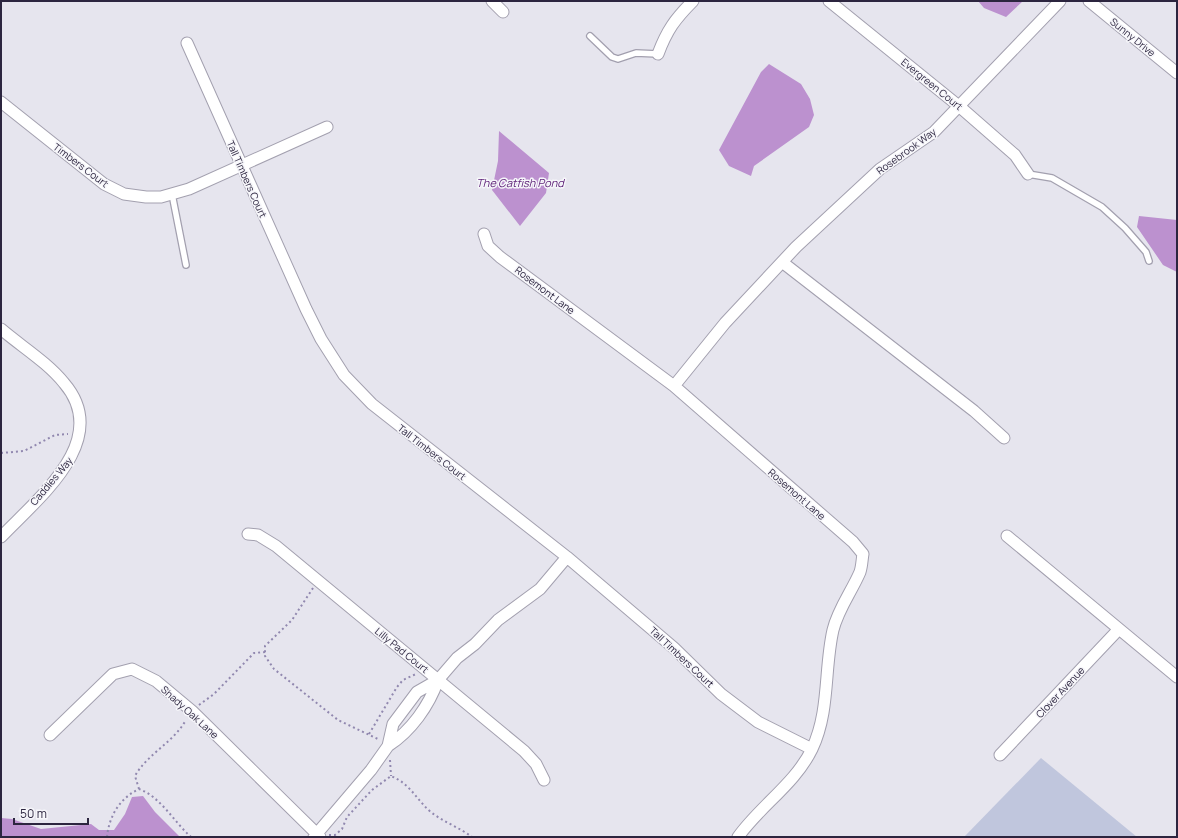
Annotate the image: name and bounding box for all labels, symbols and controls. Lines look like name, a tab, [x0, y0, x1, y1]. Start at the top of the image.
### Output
street label: Sunny Drive	[1107, 14, 1159, 60]
street label: Evergreen Court	[898, 55, 966, 113]
street label: Rosebrook Way	[873, 124, 939, 178]
street label: Tall Timbers Court	[224, 138, 270, 220]
street label: Timbers Court	[51, 140, 111, 190]
water label: The Catfish Pond	[476, 175, 565, 190]
street label: Rosemont Lane	[512, 263, 578, 317]
street label: Tall Timbers Court	[395, 421, 469, 483]
street label: Caddies Way	[27, 453, 76, 508]
street label: Rosemont Lane	[765, 465, 829, 523]
street label: Tall Timbers Court	[647, 623, 717, 691]
street label: Lilly Pad Court	[372, 624, 432, 676]
street label: Clover Avenue	[1032, 663, 1088, 721]
street label: Shady Oak Lane	[158, 682, 222, 742]
scale bar	[14, 800, 88, 826]
text: 50 m	[20, 805, 47, 822]

